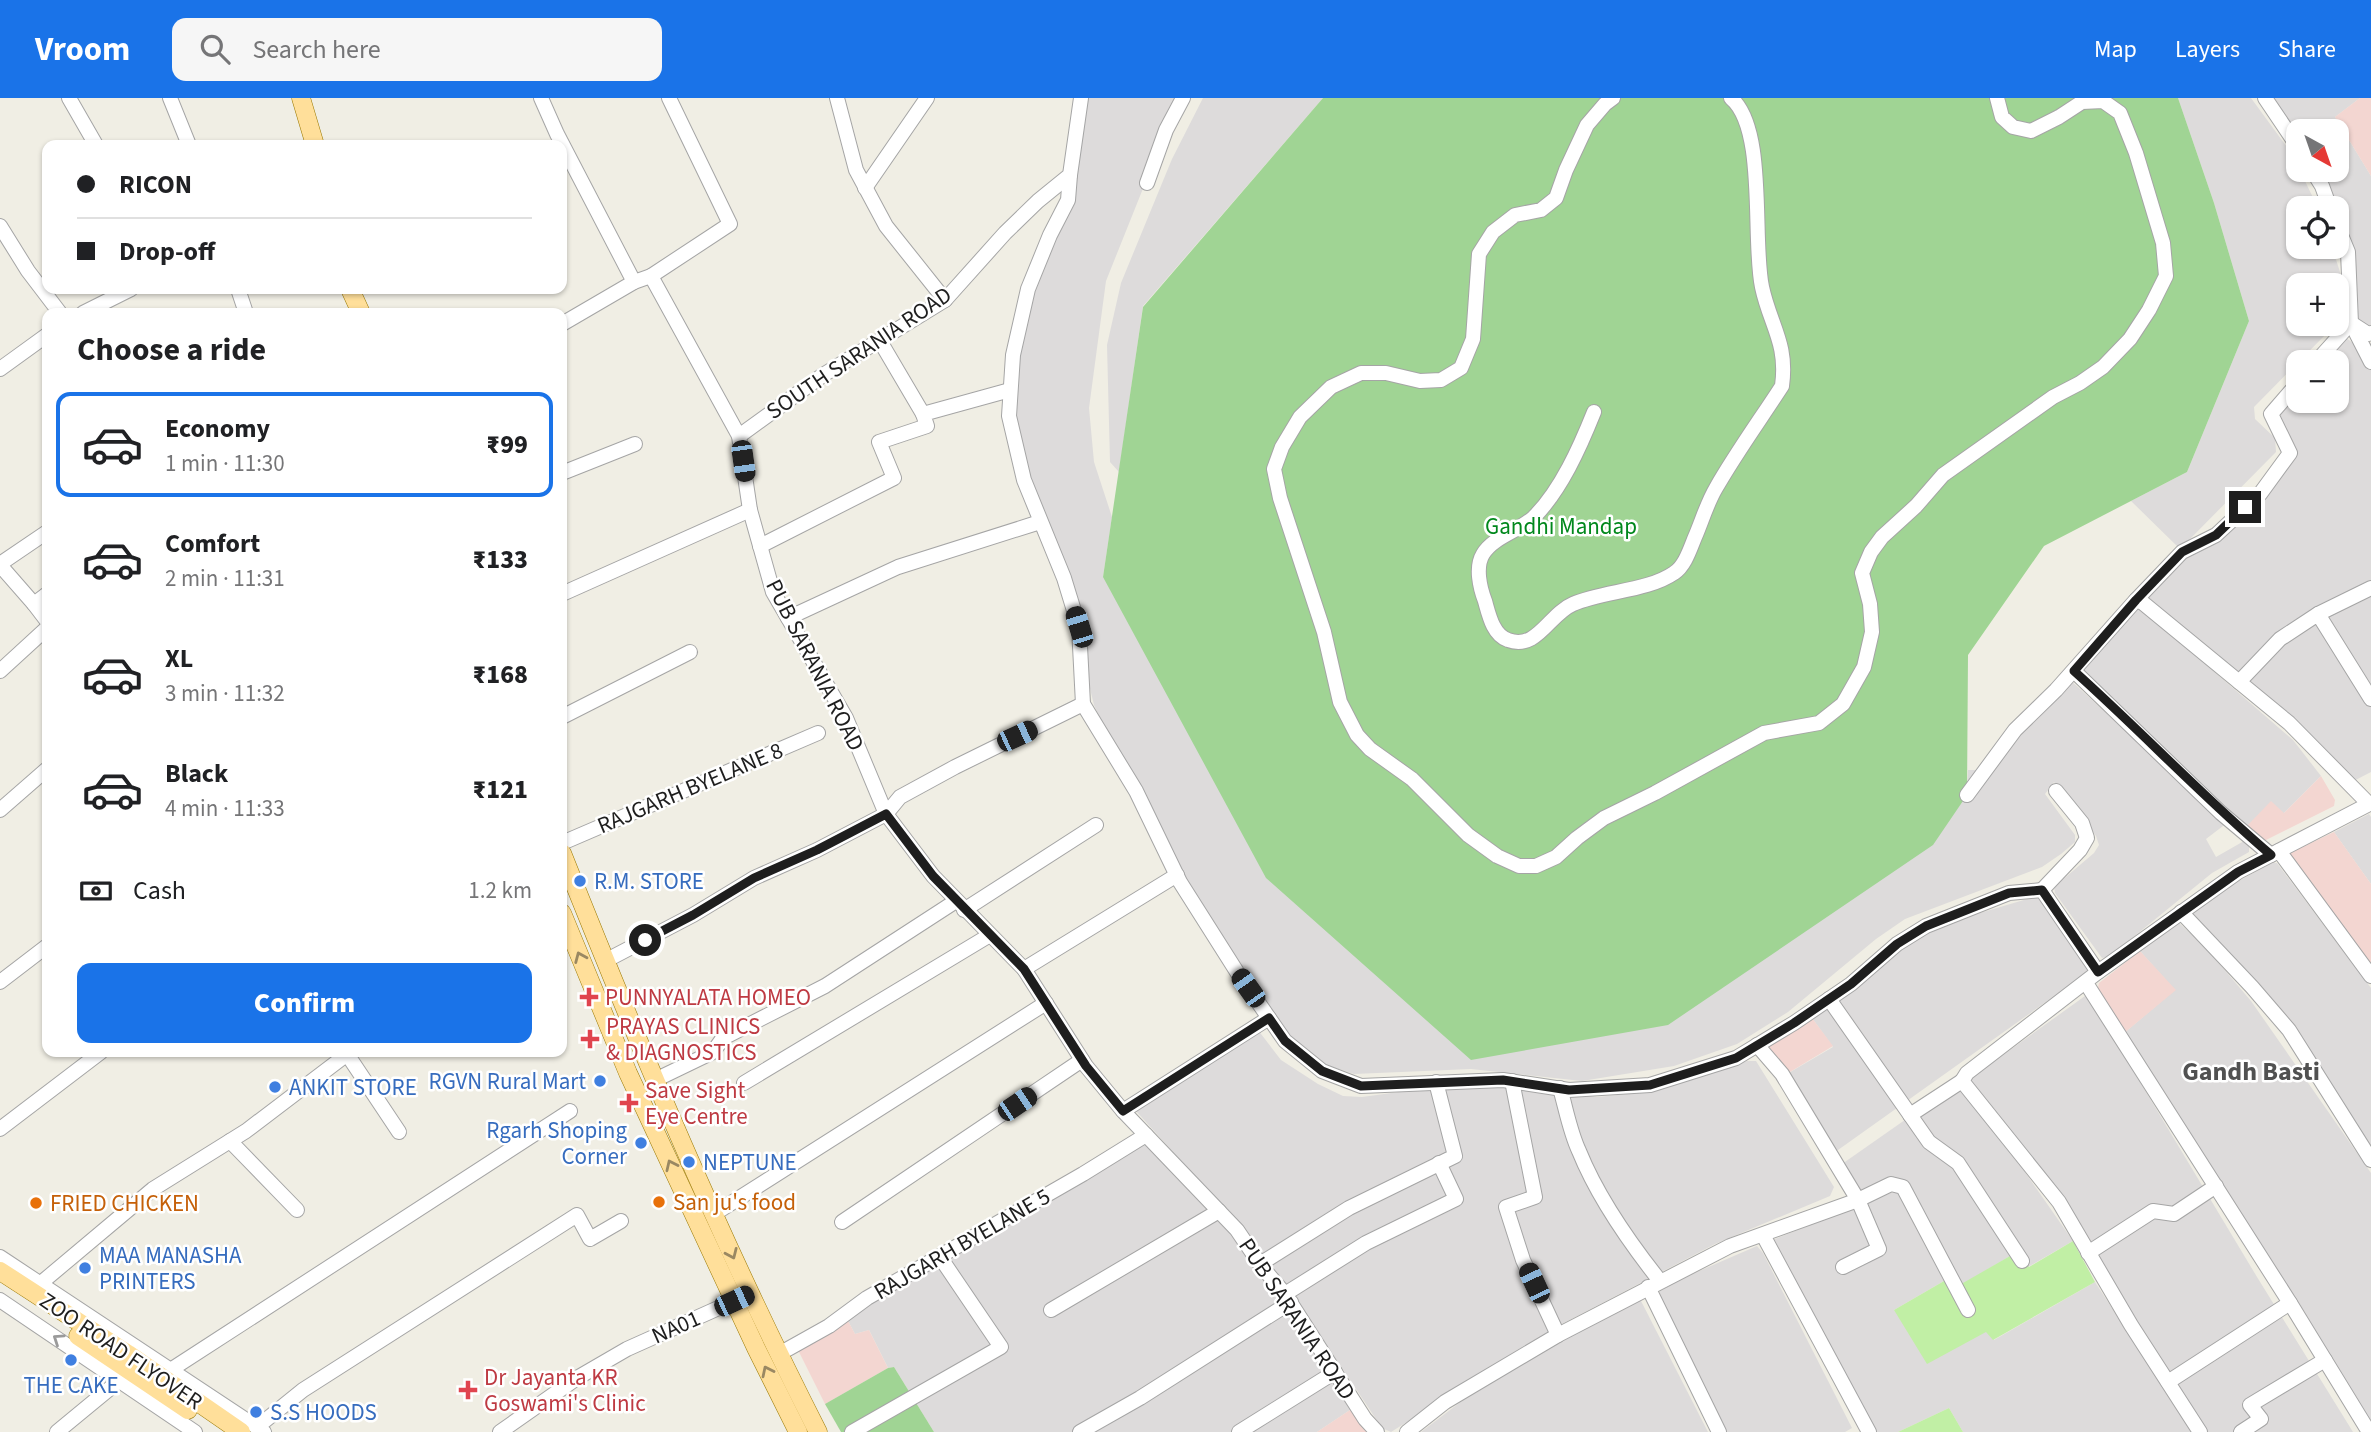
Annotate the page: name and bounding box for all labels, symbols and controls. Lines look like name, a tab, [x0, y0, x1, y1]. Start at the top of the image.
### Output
search box	[172, 18, 662, 81]
text: Vroom	[35, 26, 130, 73]
icon: search	[196, 30, 234, 68]
text: Search here	[252, 31, 381, 68]
text: Map	[2094, 32, 2137, 67]
text: Layers	[2175, 32, 2240, 67]
text: Share	[2278, 32, 2336, 67]
north arrow	[2286, 119, 2348, 182]
map controls	[2286, 119, 2349, 413]
text: RICON	[119, 166, 192, 203]
button: locate	[2286, 196, 2349, 259]
text: Drop-off	[119, 233, 215, 270]
button: +	[2286, 273, 2349, 336]
street label: SOUTH SARANIA ROAD	[760, 279, 958, 427]
text: Choose a ride	[77, 327, 266, 373]
button: −	[2286, 350, 2349, 413]
text: Economy	[165, 410, 270, 447]
icon: car	[81, 413, 144, 476]
text: ₹99	[486, 426, 528, 463]
car	[730, 439, 757, 483]
text: 1 min · 11:30	[165, 447, 285, 480]
route end	[2229, 491, 2261, 523]
park label: Gandhi Mandap	[1485, 510, 1637, 543]
text: Comfort	[165, 525, 260, 562]
icon: car	[81, 528, 144, 591]
text: ₹133	[472, 541, 528, 578]
text: 2 min · 11:31	[165, 562, 285, 595]
street label: PUB SARANIA ROAD	[757, 573, 873, 757]
car	[1063, 604, 1096, 650]
text: XL	[165, 640, 193, 677]
icon: car	[81, 643, 144, 706]
text: ₹168	[472, 656, 528, 693]
text: 3 min · 11:32	[165, 677, 285, 710]
car	[994, 718, 1041, 754]
street label: RAJGARH BYELANE 8	[592, 734, 788, 842]
text: Black	[165, 755, 228, 792]
icon: car	[81, 758, 144, 821]
text: ₹121	[472, 771, 528, 808]
text: 4 min · 11:33	[165, 792, 285, 825]
place label: R.M. STORE	[594, 865, 704, 898]
icon: cash	[77, 872, 115, 910]
text: Cash	[133, 872, 186, 909]
marker: R.M. STORE	[572, 873, 588, 889]
text: 1.2 km	[468, 874, 532, 907]
route start	[629, 924, 661, 956]
one-way arrow	[574, 952, 588, 964]
button: Confirm	[77, 963, 532, 1043]
car	[1228, 965, 1269, 1011]
place label: PUNNYALATA HOMEO	[605, 981, 811, 1014]
marker: PUNNYALATA HOMEO	[579, 987, 599, 1007]
place label: PRAYAS CLINICS & DIAGNOSTICS	[606, 1010, 760, 1069]
marker: PRAYAS CLINICS & DIAGNOSTICS	[580, 1029, 600, 1049]
district label: Gandh Basti	[2182, 1053, 2320, 1090]
place label: RGVN Rural Mart	[429, 1065, 586, 1098]
place label: ANKIT STORE	[289, 1071, 417, 1104]
marker: RGVN Rural Mart	[592, 1073, 608, 1089]
place label: Save Sight Eye Centre	[645, 1074, 748, 1133]
marker: ANKIT STORE	[267, 1079, 283, 1095]
car	[994, 1084, 1041, 1124]
marker: Save Sight Eye Centre	[619, 1093, 639, 1113]
place label: Rgarh Shoping Corner	[486, 1114, 628, 1173]
marker: Rgarh Shoping Corner	[633, 1135, 649, 1151]
place label: NEPTUNE	[703, 1146, 797, 1179]
marker: NEPTUNE	[681, 1154, 697, 1170]
one-way arrow	[665, 1160, 679, 1172]
street label: RAJGARH BYELANE 5	[868, 1180, 1056, 1308]
place label: San ju's food	[673, 1186, 796, 1219]
place label: FRIED CHICKEN	[50, 1187, 199, 1220]
marker: San ju's food	[651, 1194, 667, 1210]
marker: FRIED CHICKEN	[28, 1195, 44, 1211]
street label: PUB SARANIA ROAD	[1230, 1231, 1364, 1407]
place label: MAA MANASHA PRINTERS	[99, 1239, 242, 1298]
one-way arrow	[724, 1247, 738, 1259]
marker: MAA MANASHA PRINTERS	[77, 1260, 93, 1276]
car	[1516, 1260, 1553, 1306]
car	[711, 1283, 758, 1319]
street label: ZOO ROAD FLYOVER	[33, 1284, 209, 1418]
street label: NA01	[646, 1302, 706, 1352]
one-way arrow	[53, 1334, 66, 1347]
marker: THE CAKE	[63, 1352, 79, 1368]
place label: Dr Jayanta KR Goswami's Clinic	[484, 1361, 646, 1420]
one-way arrow	[761, 1366, 775, 1378]
place label: THE CAKE	[23, 1369, 119, 1402]
marker: Dr Jayanta KR Goswami's Clinic	[458, 1380, 478, 1400]
place label: S.S HOODS	[270, 1396, 377, 1429]
marker: S.S HOODS	[248, 1404, 264, 1420]

